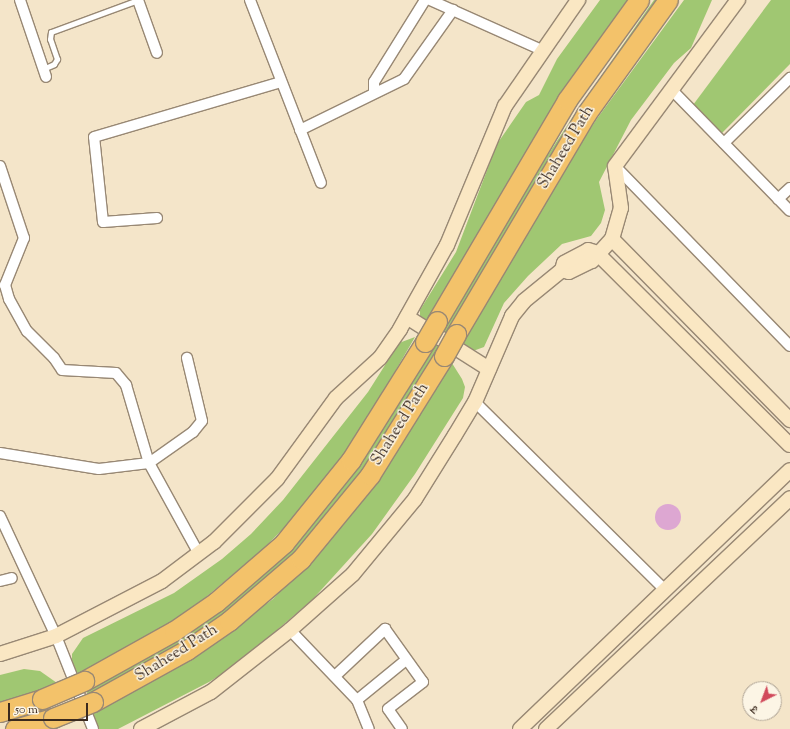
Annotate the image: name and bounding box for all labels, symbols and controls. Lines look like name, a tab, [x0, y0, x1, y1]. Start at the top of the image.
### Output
street label: Shaheed Path	[535, 103, 599, 193]
street label: Shaheed Path	[368, 380, 434, 470]
street label: Shaheed Path	[132, 621, 222, 687]
north arrow	[742, 681, 782, 721]
scale bar	[10, 695, 90, 721]
text: 50 m	[15, 701, 38, 719]
text: उ	[747, 701, 762, 717]

